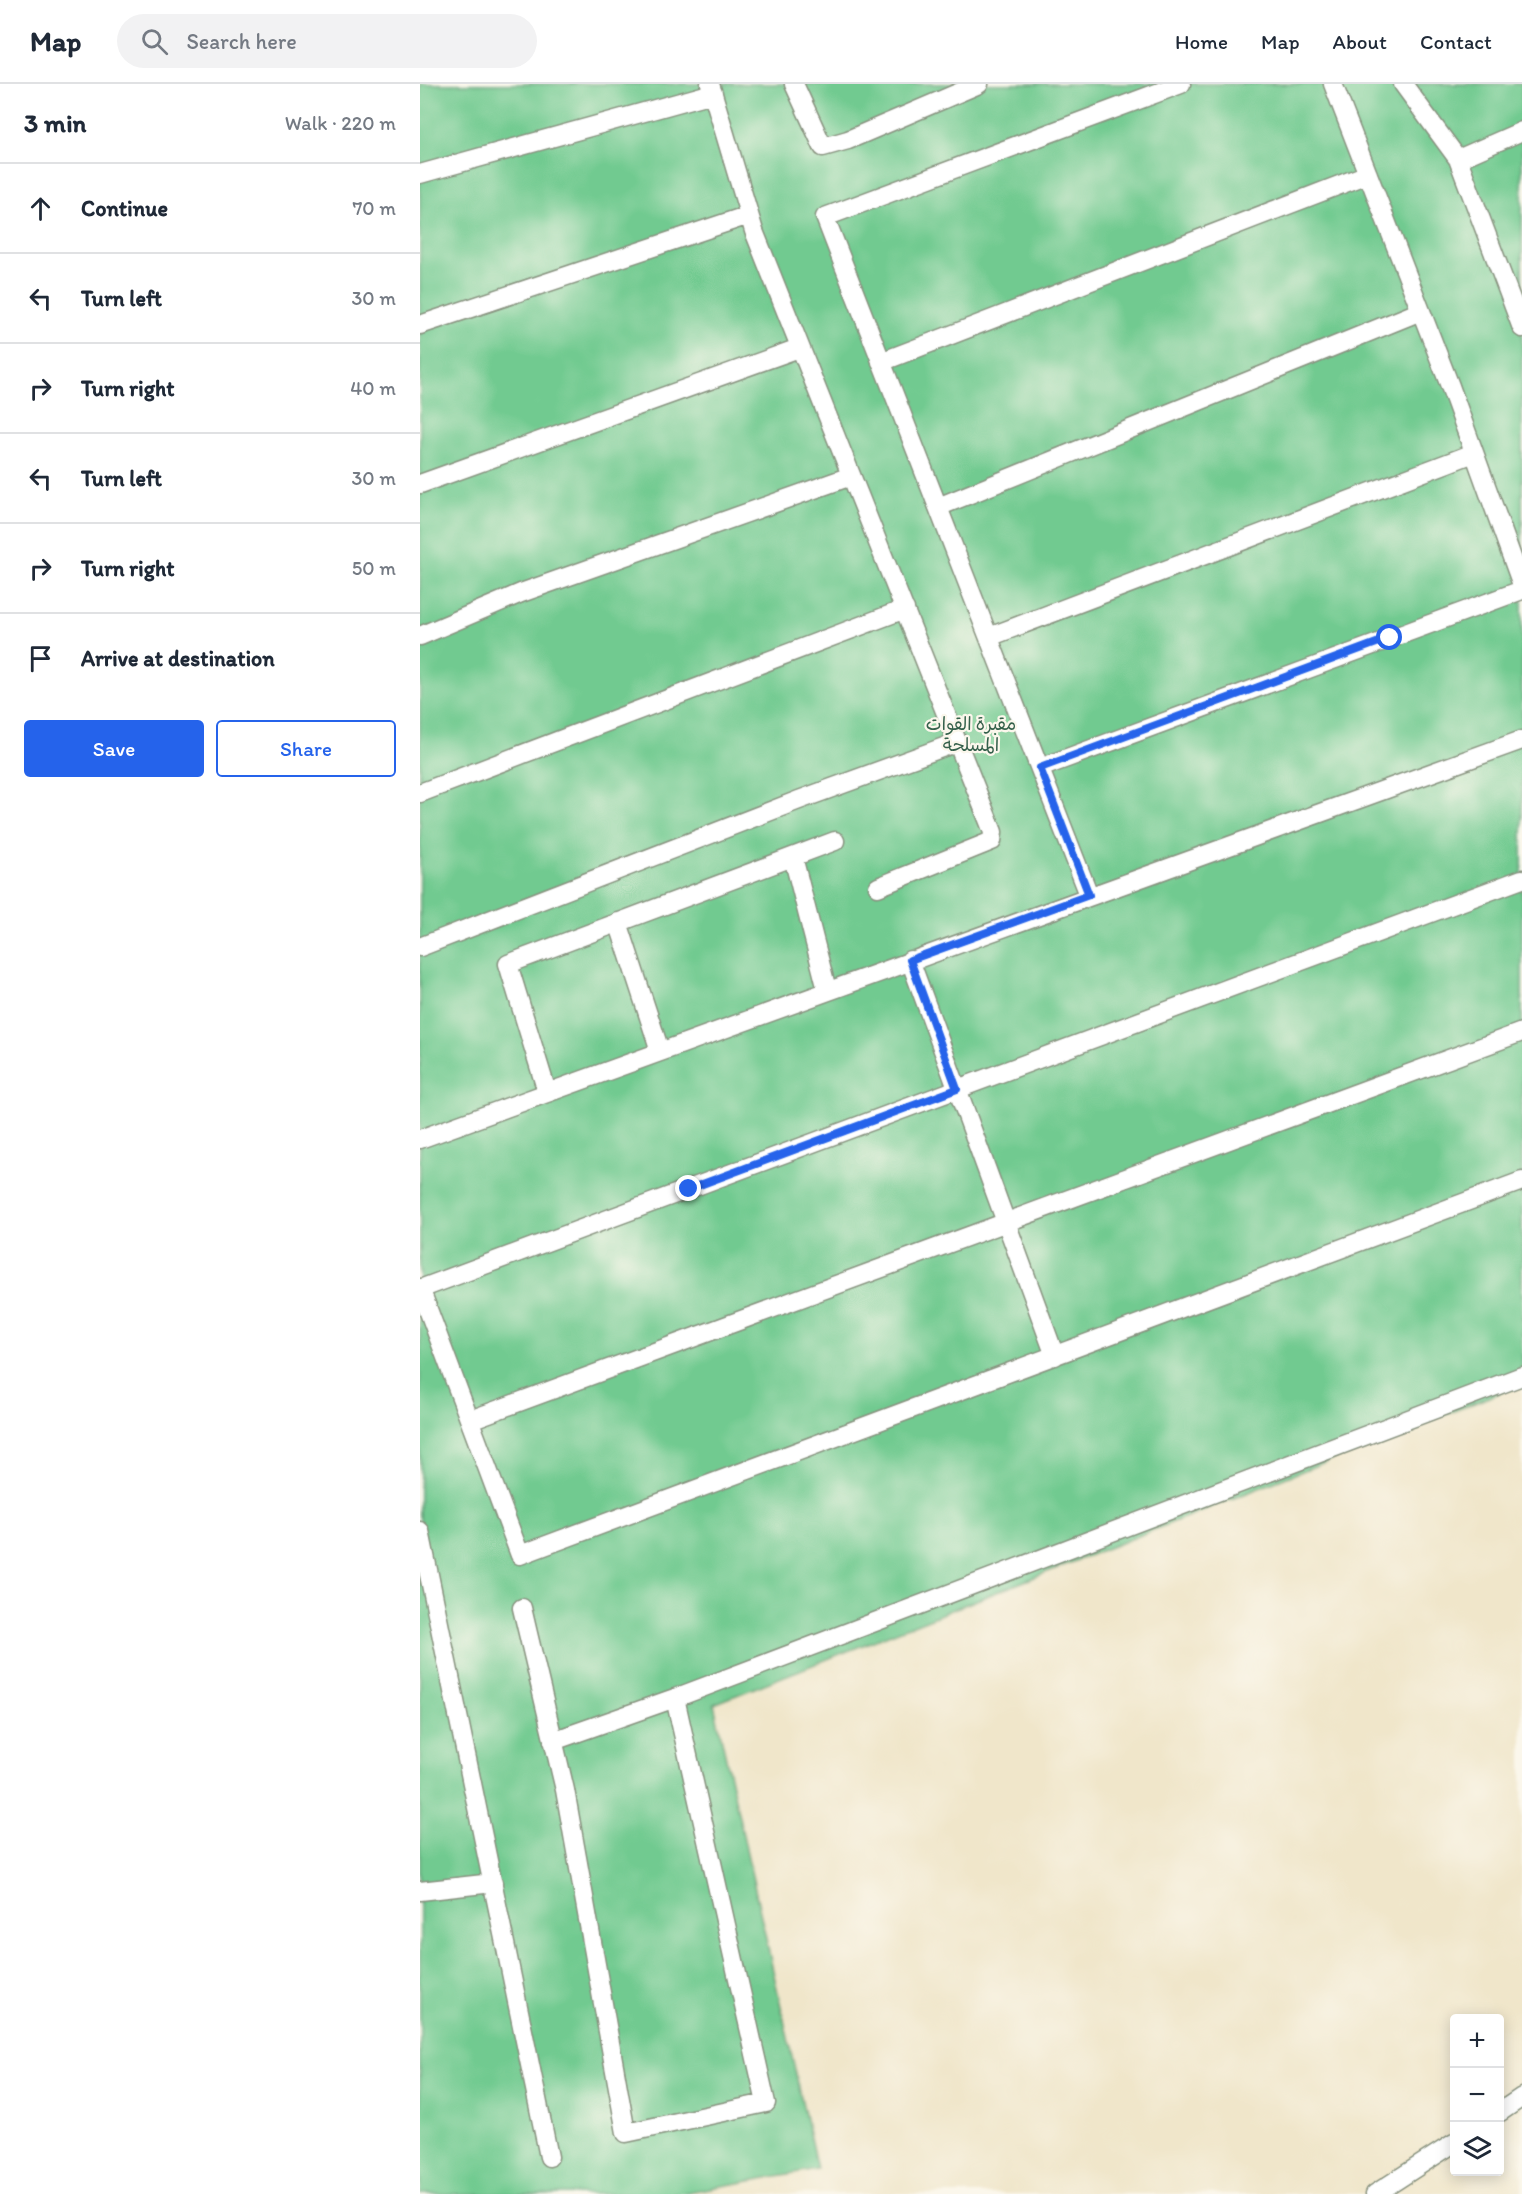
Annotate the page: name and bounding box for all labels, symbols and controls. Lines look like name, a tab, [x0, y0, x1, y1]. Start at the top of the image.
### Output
search box	[117, 14, 537, 68]
text: Map	[30, 24, 81, 58]
icon: search	[138, 25, 171, 58]
text: Search here	[186, 28, 297, 55]
text: Home	[1175, 29, 1228, 54]
text: Map	[1261, 29, 1300, 54]
text: About	[1333, 29, 1387, 54]
text: Contact	[1420, 29, 1492, 54]
text: 3 min	[24, 107, 86, 139]
text: Walk · 220 m	[285, 111, 396, 135]
icon: ahead	[24, 192, 57, 225]
text: Continue	[81, 195, 168, 222]
text: 70 m	[352, 196, 396, 220]
icon: left	[24, 282, 57, 315]
text: Turn left	[81, 285, 162, 312]
text: 30 m	[351, 286, 396, 310]
icon: right	[24, 372, 57, 405]
text: Turn right	[81, 375, 175, 402]
text: 40 m	[350, 376, 396, 400]
icon: left	[24, 462, 57, 495]
text: Turn left	[81, 465, 162, 492]
text: 30 m	[351, 466, 396, 490]
icon: right	[24, 552, 57, 585]
text: Turn right	[81, 555, 175, 582]
text: 50 m	[352, 556, 396, 580]
route start	[1376, 624, 1402, 650]
icon: arrive	[24, 642, 57, 675]
text: Arrive at destination	[81, 645, 275, 672]
park label: مقبرة القوات المسلحة	[926, 713, 1016, 756]
button: Save	[24, 720, 204, 777]
button: Share	[216, 720, 396, 777]
route end	[675, 1175, 701, 1201]
map controls	[1450, 2014, 1504, 2176]
button: +	[1450, 2014, 1504, 2068]
button: −	[1450, 2068, 1504, 2122]
button: layers	[1450, 2122, 1504, 2176]

